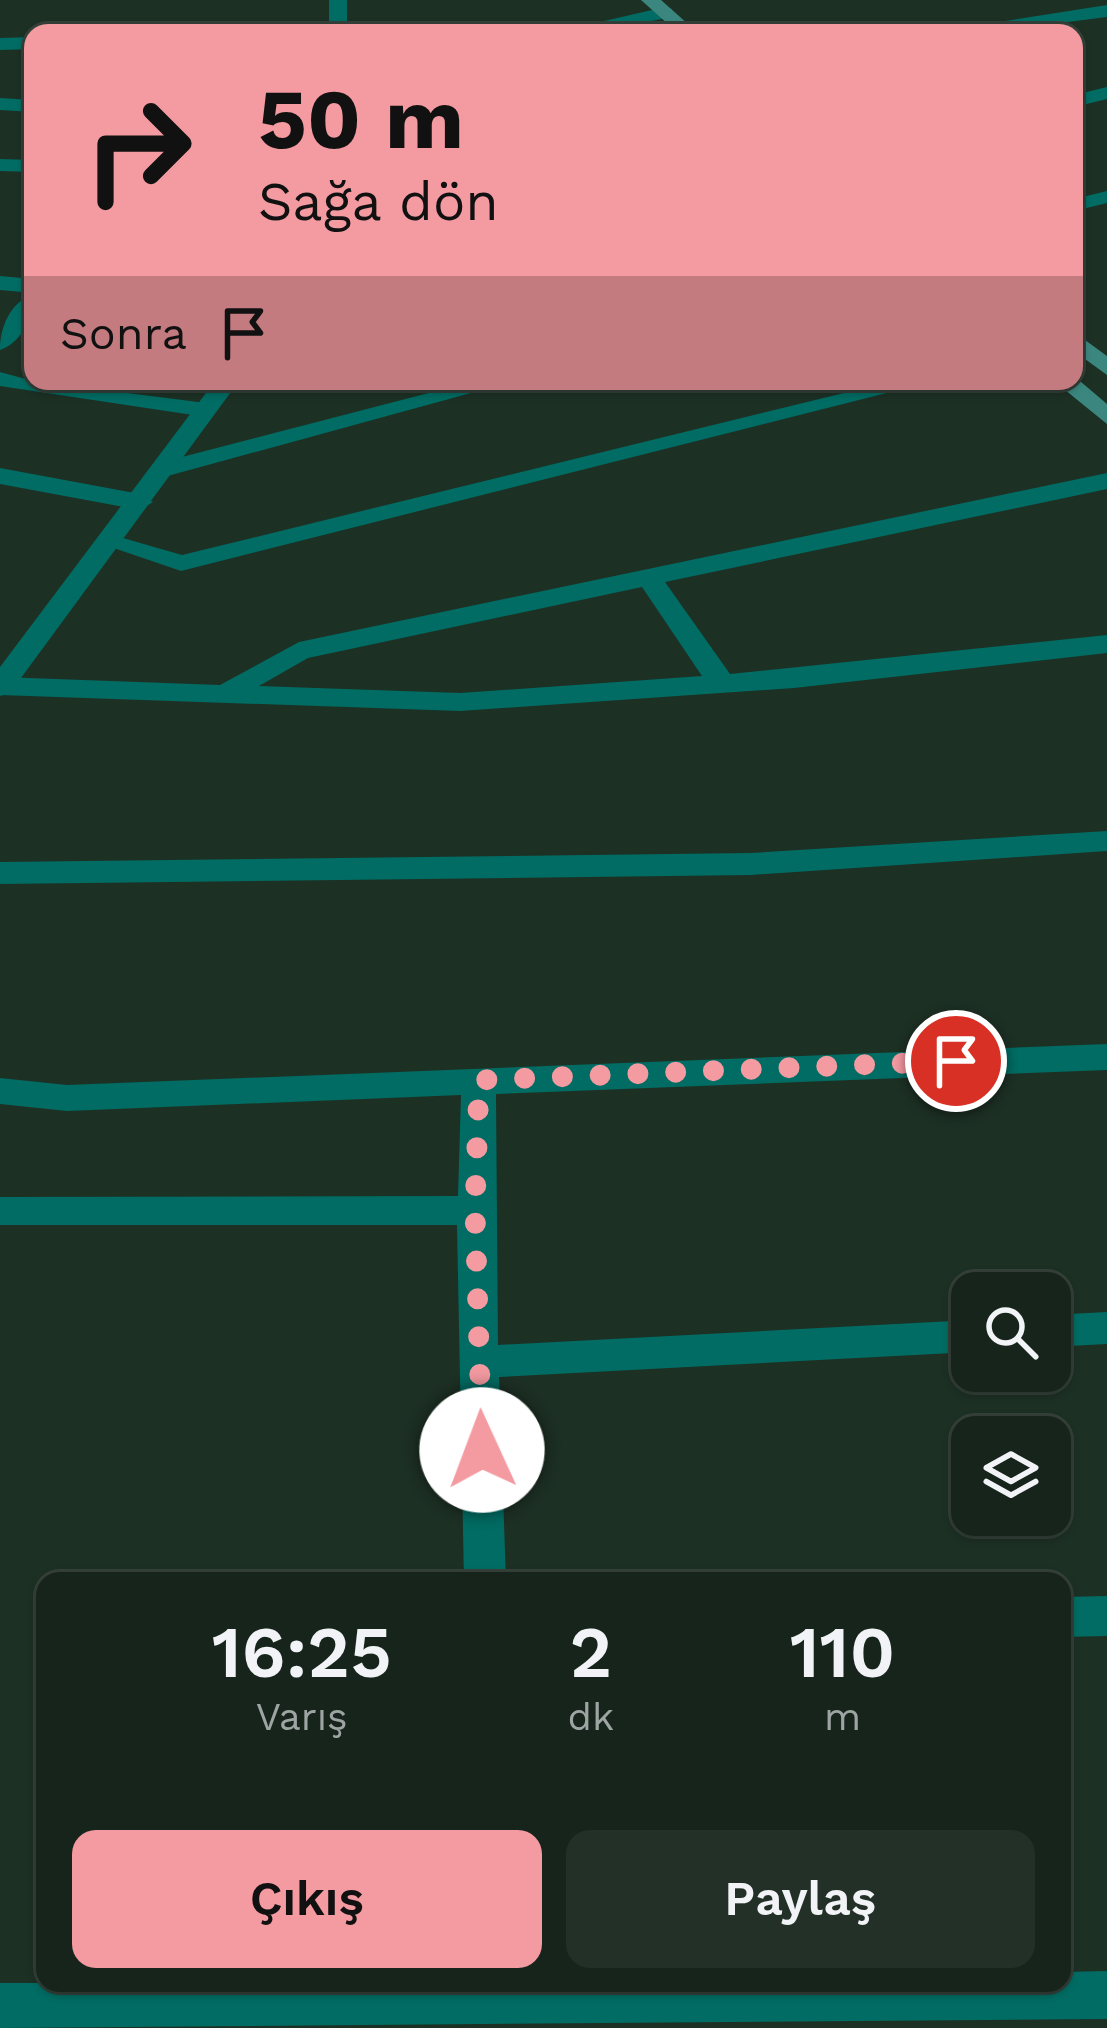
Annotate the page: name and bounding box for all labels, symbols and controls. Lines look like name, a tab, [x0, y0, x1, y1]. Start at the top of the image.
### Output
text: 50 m	[258, 70, 464, 168]
icon: right	[60, 72, 216, 228]
text: Sağa dön	[258, 170, 499, 233]
icon: arrive	[211, 300, 277, 366]
text: Sonra	[60, 307, 187, 360]
pin	[905, 1010, 1007, 1112]
icon: arrive	[923, 1028, 989, 1094]
map controls	[951, 1272, 1071, 1536]
button: search	[951, 1272, 1071, 1392]
position arrow	[419, 1387, 545, 1513]
button: layers	[951, 1416, 1071, 1536]
text: 16:25	[212, 1610, 392, 1694]
text: 2	[569, 1610, 612, 1694]
text: 110	[790, 1610, 895, 1694]
text: Varış	[256, 1694, 348, 1739]
text: dk	[567, 1694, 614, 1739]
text: m	[824, 1694, 861, 1739]
button: Çıkış	[72, 1830, 542, 1968]
button: Paylaş	[566, 1830, 1035, 1968]

